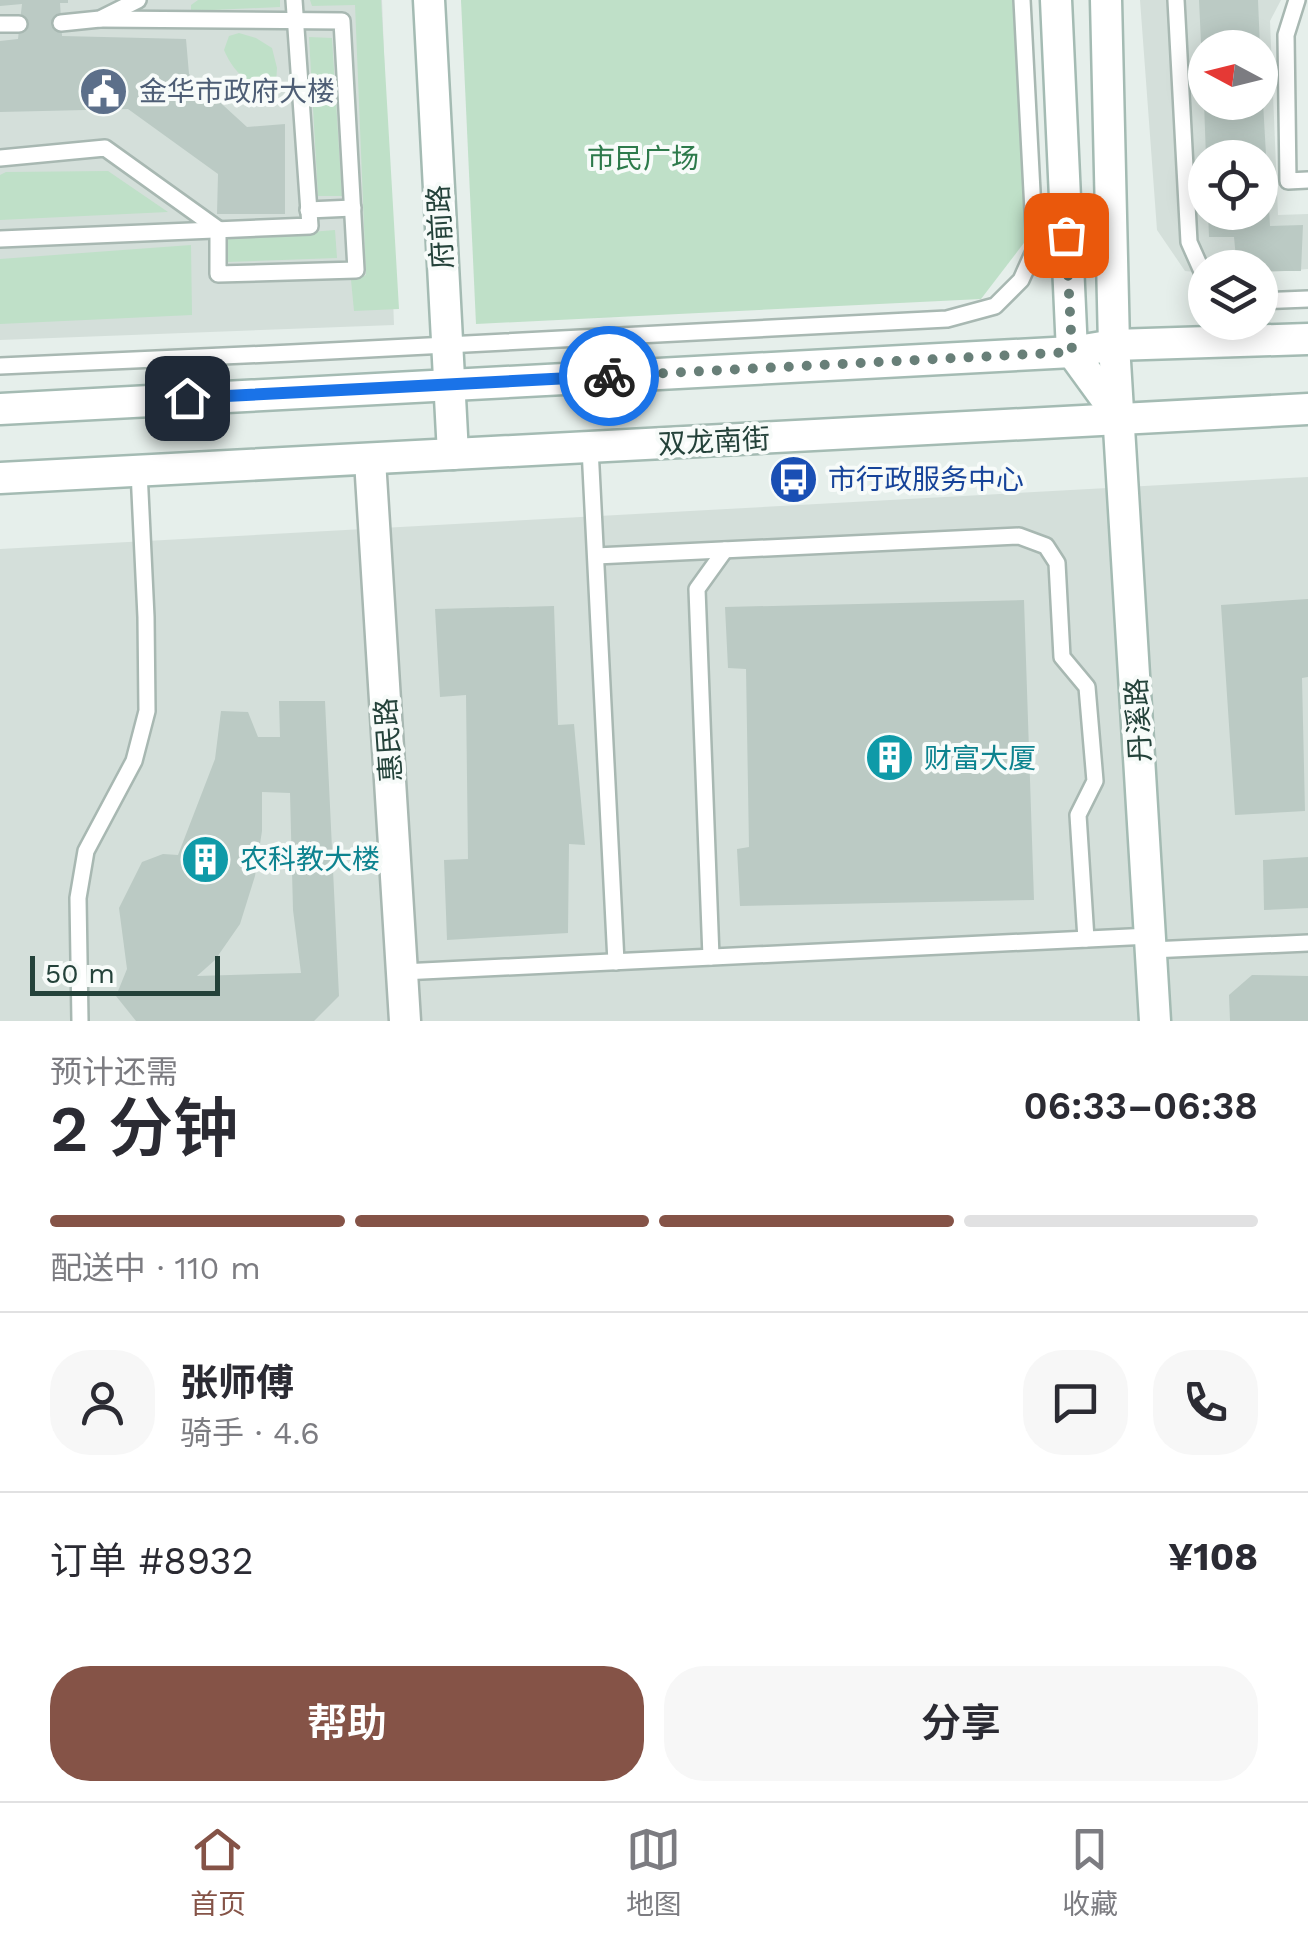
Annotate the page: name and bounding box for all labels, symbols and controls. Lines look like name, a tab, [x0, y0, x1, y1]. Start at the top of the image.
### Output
north arrow	[1188, 30, 1278, 120]
map controls	[1188, 30, 1278, 340]
public building icon: 金华市政府大楼	[78, 65, 130, 117]
place label: 金华市政府大楼	[139, 75, 335, 108]
button: locate	[1188, 140, 1278, 230]
park label: 市民广场	[587, 142, 699, 175]
street label: 府前路	[422, 184, 459, 270]
pin	[1024, 193, 1109, 278]
icon: bag	[1039, 208, 1094, 263]
button: layers	[1188, 250, 1278, 340]
courier	[559, 326, 659, 426]
icon: bike	[582, 349, 637, 404]
pin	[145, 356, 230, 441]
icon: home	[160, 371, 215, 426]
street label: 双龙南街	[657, 422, 771, 461]
bus stop icon: 市行政服务中心	[767, 453, 819, 505]
place label: 市行政服务中心	[828, 463, 1024, 496]
street label: 丹溪路	[1120, 677, 1157, 763]
street label: 惠民路	[369, 697, 408, 783]
building icon: 财富大厦	[863, 732, 915, 784]
place label: 财富大厦	[924, 742, 1036, 775]
building icon: 农科教大楼	[179, 833, 231, 885]
place label: 农科教大楼	[240, 843, 380, 876]
scale bar	[30, 951, 220, 996]
text: 50 m	[45, 957, 115, 990]
text: 预计还需	[50, 1053, 178, 1091]
text: 06:33–06:38	[1024, 1084, 1258, 1128]
text: 2 分钟	[50, 1091, 238, 1167]
text: 配送中 · 110 m	[50, 1249, 261, 1287]
button: person	[50, 1350, 155, 1455]
button: chat	[1023, 1350, 1128, 1455]
button: phone	[1153, 1350, 1258, 1455]
text: 张师傅	[180, 1361, 294, 1405]
text: 骑手 · 4.6	[180, 1414, 320, 1452]
text: ¥108	[1168, 1535, 1258, 1579]
text: 订单 #8932	[50, 1539, 254, 1583]
button: 帮助	[50, 1666, 644, 1781]
button: 分享	[664, 1666, 1258, 1781]
tab: 首页	[190, 1822, 246, 1922]
tab: 地图	[626, 1822, 682, 1922]
tab: 收藏	[1062, 1822, 1118, 1922]

